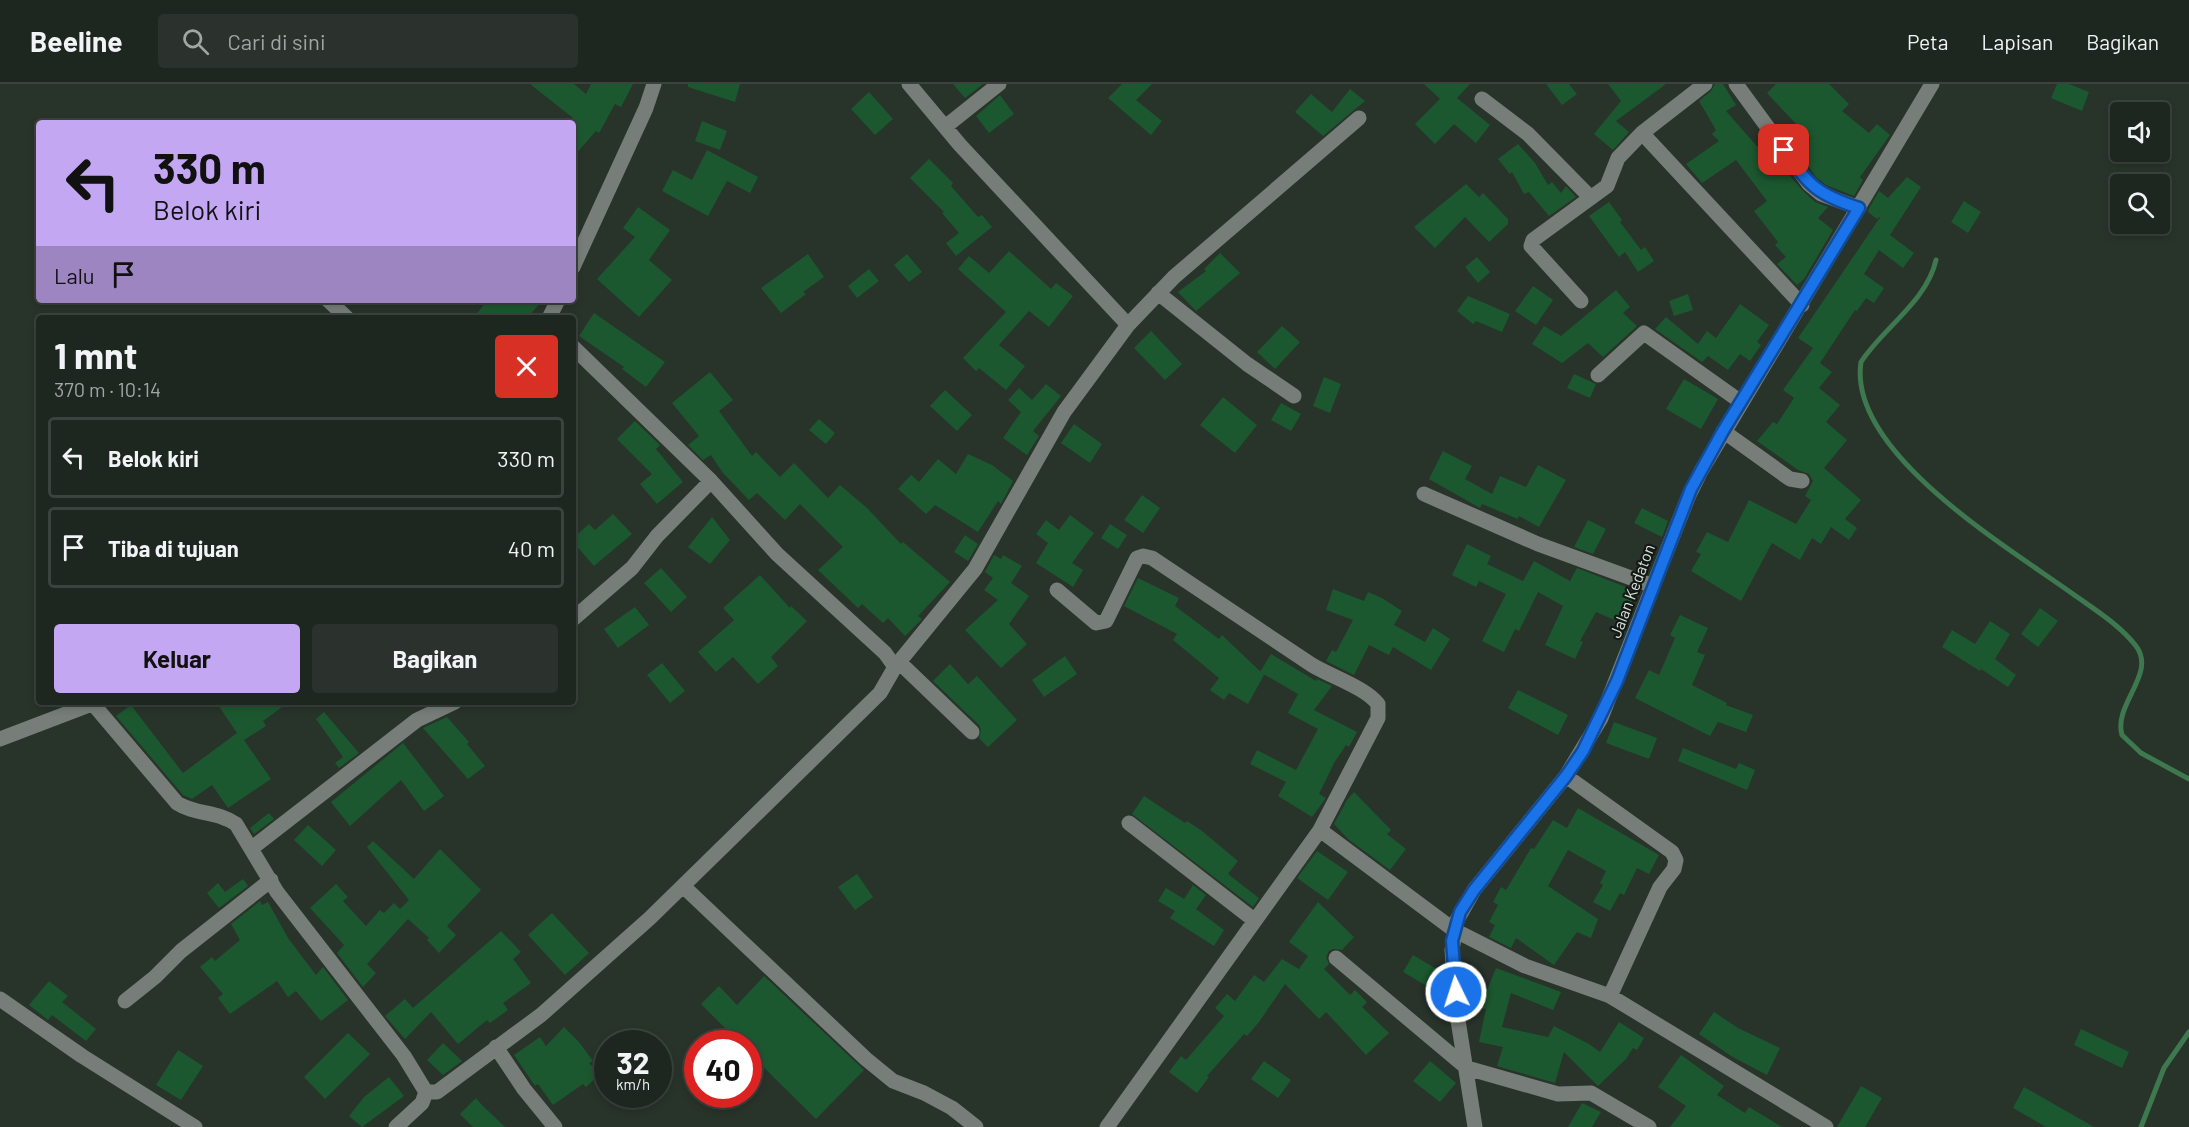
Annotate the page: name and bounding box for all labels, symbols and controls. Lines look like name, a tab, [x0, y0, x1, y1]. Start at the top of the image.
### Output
search box	[158, 14, 578, 68]
text: Beeline	[30, 24, 122, 58]
icon: search	[179, 25, 212, 58]
text: Cari di sini	[227, 28, 326, 54]
text: Peta	[1907, 29, 1948, 54]
text: Lapisan	[1981, 29, 2053, 54]
text: Bagikan	[2086, 29, 2159, 54]
map controls	[2110, 102, 2170, 234]
button: sound	[2110, 102, 2170, 162]
pin	[1758, 124, 1809, 175]
icon: arrive	[1767, 133, 1800, 166]
text: 330 m	[153, 142, 266, 192]
icon: left	[54, 144, 132, 222]
button: search	[2110, 174, 2170, 234]
text: Belok kiri	[153, 193, 261, 225]
icon: arrive	[107, 258, 140, 291]
text: Lalu	[54, 262, 95, 288]
text: 1 mnt	[54, 333, 137, 376]
button: close	[495, 335, 558, 398]
text: 370 m · 10:14	[54, 377, 161, 401]
icon: left	[57, 441, 90, 474]
text: Belok kiri	[108, 445, 199, 471]
text: 330 m	[497, 445, 555, 471]
icon: arrive	[57, 531, 90, 564]
text: Tiba di tujuan	[108, 535, 239, 561]
text: 40 m	[508, 535, 555, 561]
street label: Jalan Kedaton	[1605, 541, 1658, 640]
button: Keluar	[54, 624, 300, 693]
button: Bagikan	[312, 624, 558, 693]
position arrow	[1424, 960, 1488, 1024]
speed limit sign: 40	[684, 1030, 762, 1108]
text: 32	[617, 1044, 650, 1080]
text: km/h	[616, 1075, 650, 1093]

